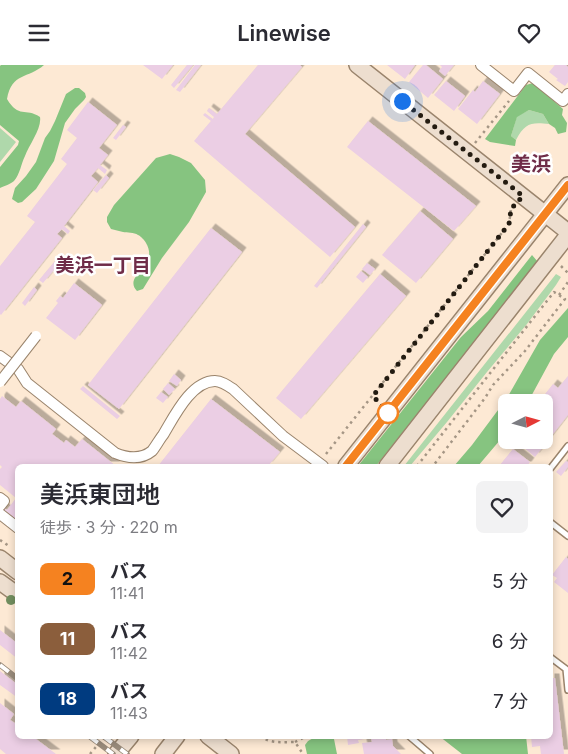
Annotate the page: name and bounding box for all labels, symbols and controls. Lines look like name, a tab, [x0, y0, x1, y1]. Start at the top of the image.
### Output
icon: menu	[25, 19, 53, 47]
icon: heart	[515, 19, 543, 47]
text: Linewise	[237, 20, 331, 46]
your location	[390, 89, 415, 114]
district label: 美浜	[511, 152, 551, 176]
district label: 美浜一丁目	[55, 254, 151, 277]
north arrow	[498, 394, 552, 449]
map controls	[498, 394, 553, 449]
unlabelled marker	[377, 402, 399, 424]
text: 美浜東団地	[40, 480, 160, 509]
button: heart	[476, 481, 528, 533]
text: 徒歩 · 3 分 · 220 m	[40, 517, 178, 537]
text: バス	[110, 560, 148, 583]
text: 2	[62, 568, 73, 589]
text: 5 分	[492, 570, 528, 593]
text: 11:41	[110, 583, 144, 603]
text: バス	[110, 620, 148, 643]
text: 11	[60, 628, 75, 649]
text: 6 分	[492, 630, 528, 653]
text: 11:42	[110, 643, 148, 663]
text: バス	[110, 680, 148, 703]
text: 18	[58, 688, 77, 709]
text: 7 分	[493, 690, 528, 713]
text: 11:43	[110, 703, 148, 723]

